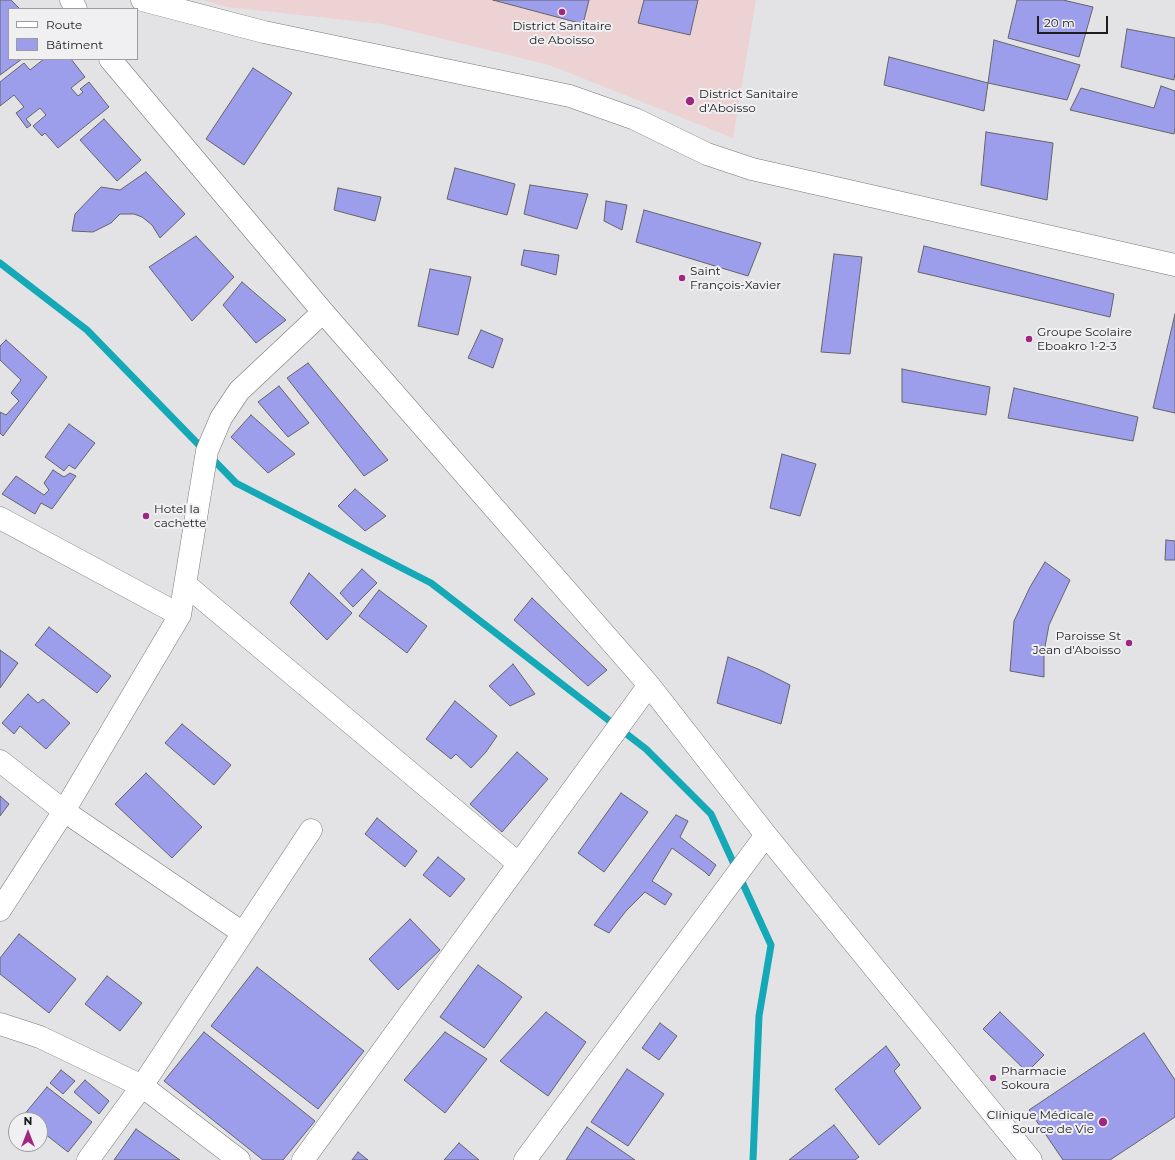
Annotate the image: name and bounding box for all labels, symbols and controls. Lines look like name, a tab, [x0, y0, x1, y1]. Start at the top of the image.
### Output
marker: District Sanitaire de Aboisso	[557, 7, 567, 17]
legend	[8, 8, 138, 60]
scale bar	[1039, 8, 1110, 34]
text: 20 m	[1044, 15, 1075, 30]
text: Route	[46, 17, 82, 32]
place label: District Sanitaire de Aboisso	[512, 19, 612, 47]
text: Bâtiment	[46, 37, 103, 52]
place label: District Sanitaire d'Aboisso	[699, 87, 798, 115]
marker: District Sanitaire d'Aboisso	[684, 95, 696, 107]
place label: Saint François-Xavier	[690, 264, 781, 292]
marker: Saint François-Xavier	[677, 273, 687, 283]
place label: Groupe Scolaire Eboakro 1-2-3	[1037, 325, 1132, 353]
marker: Groupe Scolaire Eboakro 1-2-3	[1024, 334, 1034, 344]
place label: Hotel la cachette	[154, 502, 206, 530]
marker: Hotel la cachette	[141, 511, 151, 521]
place label: Paroisse St Jean d'Aboisso	[1033, 629, 1121, 657]
marker: Paroisse St Jean d'Aboisso	[1124, 638, 1134, 648]
place label: Pharmacie Sokoura	[1001, 1064, 1066, 1092]
marker: Pharmacie Sokoura	[988, 1073, 998, 1083]
place label: Clinique Médicale Source de Vie	[987, 1108, 1094, 1136]
north arrow	[8, 1112, 48, 1152]
text: N	[24, 1114, 32, 1128]
marker: Clinique Médicale Source de Vie	[1097, 1116, 1109, 1128]

